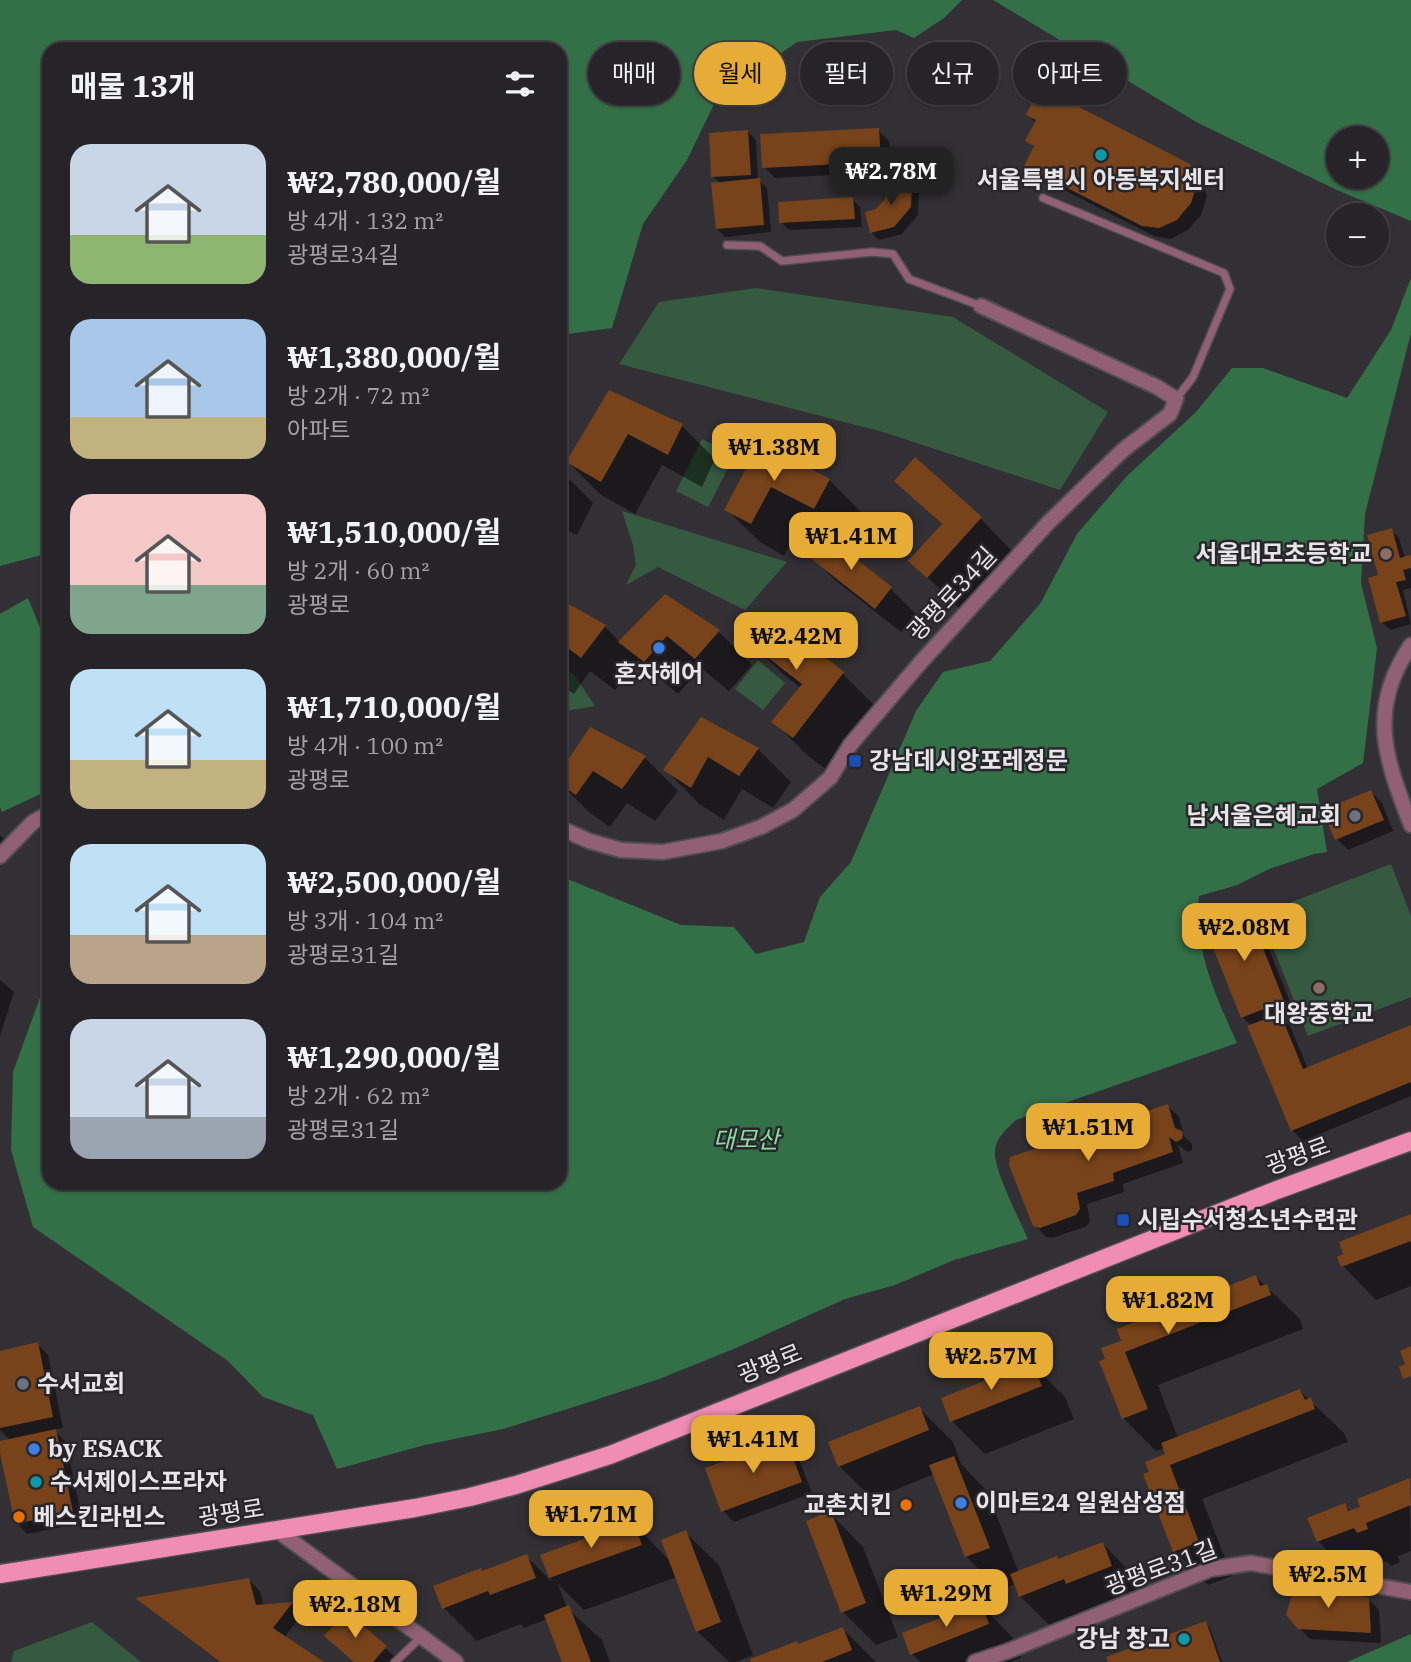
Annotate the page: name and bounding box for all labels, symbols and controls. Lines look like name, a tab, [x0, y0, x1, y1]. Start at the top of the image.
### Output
chip: 매매	[588, 42, 680, 105]
chip: 월세	[694, 42, 786, 105]
chip: 필터	[800, 42, 893, 105]
chip: 신규	[907, 42, 999, 105]
chip: 아파트	[1013, 42, 1127, 105]
icon: filters	[501, 65, 539, 103]
text: 매물 13개	[70, 66, 196, 105]
map controls	[1326, 126, 1389, 266]
button: +	[1326, 126, 1389, 189]
marker: 서울특별시 아동복지센터	[1093, 147, 1109, 163]
pin: ₩2.78M	[834, 148, 948, 207]
text: ₩2.78M	[845, 155, 937, 185]
text: ₩2,780,000/월	[287, 162, 501, 201]
place label: 서울특별시 아동복지센터	[977, 163, 1225, 195]
icon: home	[126, 172, 210, 256]
button: −	[1326, 203, 1389, 266]
text: 방 4개 · 132 m²	[287, 205, 443, 235]
text: 광평로34길	[287, 239, 399, 269]
text: ₩1,380,000/월	[287, 337, 501, 376]
icon: home	[126, 347, 210, 431]
text: 방 2개 · 72 m²	[287, 380, 429, 410]
text: 아파트	[287, 414, 350, 444]
pin: ₩1.38M	[717, 424, 831, 483]
text: ₩1.38M	[728, 431, 820, 461]
text: ₩1,510,000/월	[287, 512, 501, 551]
pin: ₩1.41M	[794, 512, 908, 572]
text: ₩1.41M	[805, 520, 897, 550]
icon: home	[126, 522, 210, 606]
place label: 서울대모초등학교	[1195, 537, 1372, 569]
street label: 광평로34길	[900, 540, 1003, 647]
marker: 서울대모초등학교	[1378, 546, 1394, 562]
text: 방 2개 · 60 m²	[287, 555, 429, 585]
text: 광평로	[287, 589, 350, 619]
pin: ₩2.42M	[739, 612, 853, 672]
text: ₩2.42M	[750, 620, 842, 650]
marker: 혼자헤어	[651, 640, 667, 656]
place label: 혼자헤어	[615, 657, 703, 689]
text: ₩1,710,000/월	[287, 687, 501, 726]
icon: home	[126, 697, 210, 781]
text: 방 4개 · 100 m²	[287, 730, 443, 760]
place label: 강남데시앙포레정문	[869, 744, 1068, 776]
marker: 강남데시앙포레정문	[847, 753, 863, 769]
text: 광평로	[287, 764, 350, 794]
place label: 남서울은혜교회	[1186, 799, 1341, 831]
marker: 남서울은혜교회	[1347, 808, 1363, 824]
text: ₩2,500,000/월	[287, 862, 501, 901]
icon: home	[126, 872, 210, 956]
pin: ₩2.08M	[1187, 904, 1301, 963]
text: 방 3개 · 104 m²	[287, 905, 443, 935]
text: ₩2.08M	[1198, 911, 1290, 941]
text: 광평로31길	[287, 939, 399, 969]
marker: 대왕중학교	[1311, 980, 1327, 996]
place label: 대왕중학교	[1264, 997, 1374, 1029]
text: ₩1,290,000/월	[287, 1037, 501, 1076]
icon: home	[126, 1047, 210, 1131]
text: 방 2개 · 62 m²	[287, 1080, 429, 1110]
pin: ₩1.51M	[1031, 1104, 1145, 1163]
text: ₩1.51M	[1042, 1111, 1134, 1141]
text: 광평로31길	[287, 1114, 399, 1144]
park label: 대모산	[713, 1123, 782, 1155]
street label: 광평로	[1261, 1129, 1334, 1181]
place label: 시립수서청소년수련관	[1137, 1203, 1358, 1235]
marker: 시립수서청소년수련관	[1115, 1212, 1131, 1228]
pin: ₩1.82M	[1111, 1276, 1225, 1336]
text: ₩1.82M	[1122, 1284, 1214, 1314]
pin: ₩2.57M	[934, 1332, 1048, 1392]
street label: 광평로	[733, 1336, 806, 1390]
text: ₩2.57M	[945, 1340, 1037, 1370]
place label: 수서교회	[37, 1367, 125, 1399]
marker: 수서교회	[15, 1376, 31, 1392]
pin: ₩1.41M	[696, 1416, 810, 1475]
text: ₩1.41M	[707, 1423, 799, 1453]
place label: by ESACK	[48, 1432, 163, 1464]
marker: by ESACK	[26, 1441, 42, 1457]
place label: 수서제이스프라자	[50, 1465, 227, 1497]
marker: 수서제이스프라자	[28, 1474, 44, 1490]
place label: 이마트24 일원삼성점	[975, 1486, 1186, 1518]
place label: 교촌치킨	[804, 1488, 892, 1520]
pin: ₩1.71M	[534, 1490, 648, 1550]
street label: 광평로	[196, 1491, 266, 1533]
marker: 이마트24 일원삼성점	[953, 1495, 969, 1511]
marker: 교촌치킨	[898, 1497, 914, 1513]
text: ₩1.71M	[545, 1498, 637, 1528]
place label: 베스킨라빈스	[33, 1500, 165, 1532]
marker: 베스킨라빈스	[11, 1509, 27, 1525]
street label: 광평로31길	[1100, 1532, 1221, 1602]
pin: ₩2.5M	[1279, 1550, 1377, 1610]
text: ₩2.5M	[1289, 1558, 1367, 1588]
pin: ₩1.29M	[889, 1570, 1003, 1629]
text: ₩1.29M	[900, 1577, 992, 1607]
pin: ₩2.18M	[298, 1580, 412, 1640]
text: ₩2.18M	[309, 1588, 401, 1618]
place label: 강남 창고	[1076, 1622, 1170, 1654]
marker: 강남 창고	[1176, 1631, 1192, 1647]

